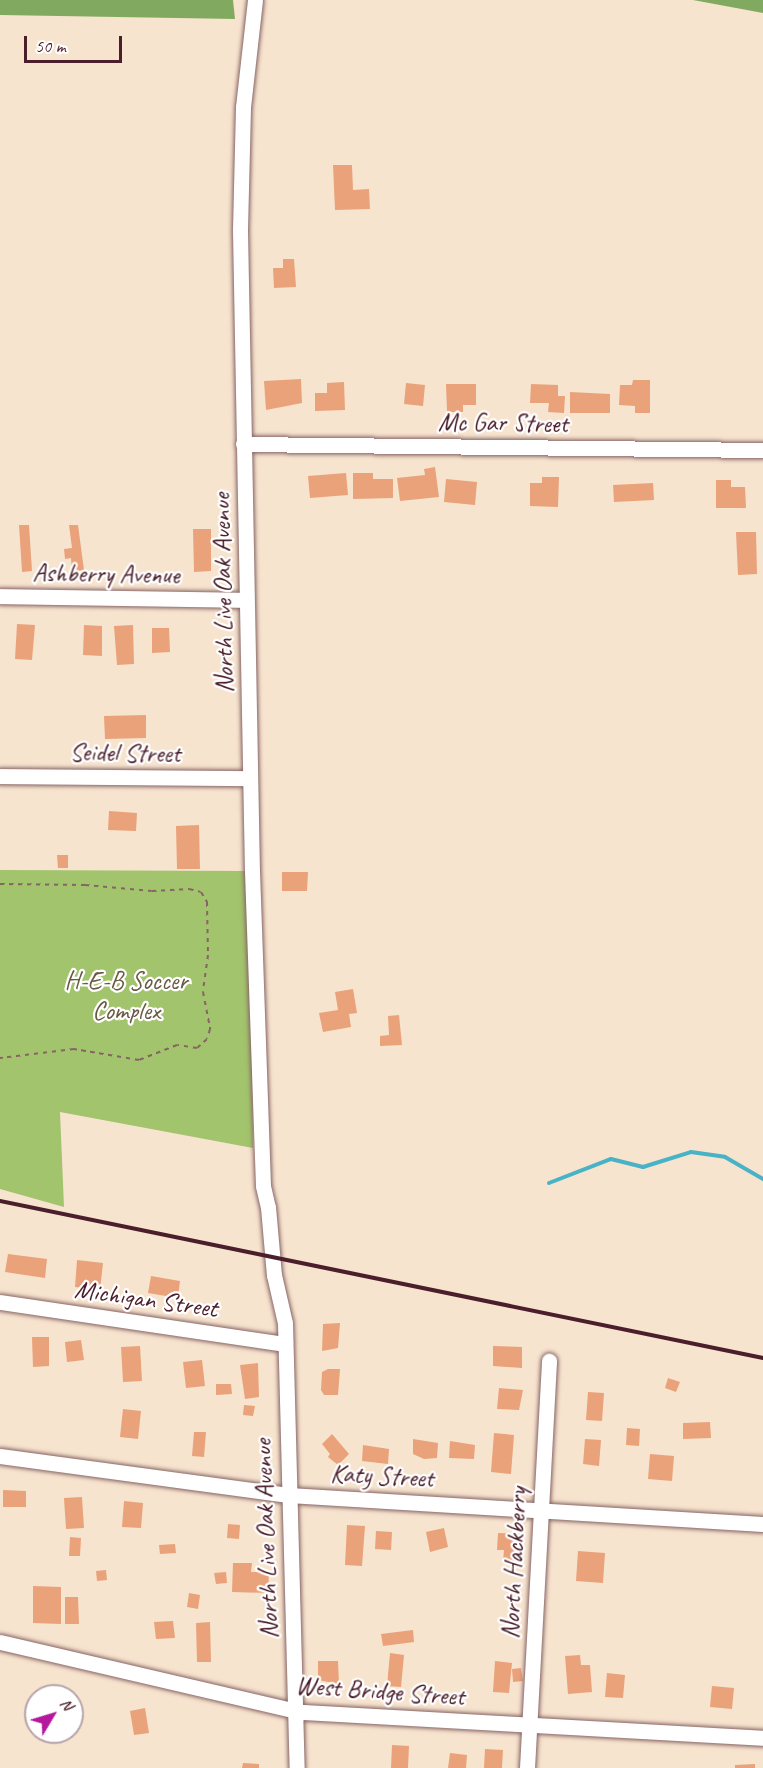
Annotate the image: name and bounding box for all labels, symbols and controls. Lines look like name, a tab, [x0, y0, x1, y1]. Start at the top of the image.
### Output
scale bar	[27, 24, 124, 62]
text: 50 m	[35, 35, 66, 57]
street label: Mc Gar Street	[437, 406, 569, 440]
street label: North Live Oak Avenue	[206, 493, 240, 693]
street label: Ashberry Avenue	[32, 557, 180, 591]
street label: Seidel Street	[69, 736, 181, 770]
park label: H-E-B Soccer Complex	[65, 965, 187, 1026]
street label: Michigan Street	[72, 1274, 220, 1324]
street label: North Live Oak Avenue	[247, 1438, 285, 1640]
street label: Katy Street	[329, 1458, 435, 1494]
street label: North Hackberry	[494, 1486, 534, 1640]
street label: West Bridge Street	[294, 1670, 466, 1712]
north arrow	[24, 1684, 84, 1744]
text: N	[56, 1694, 78, 1714]

